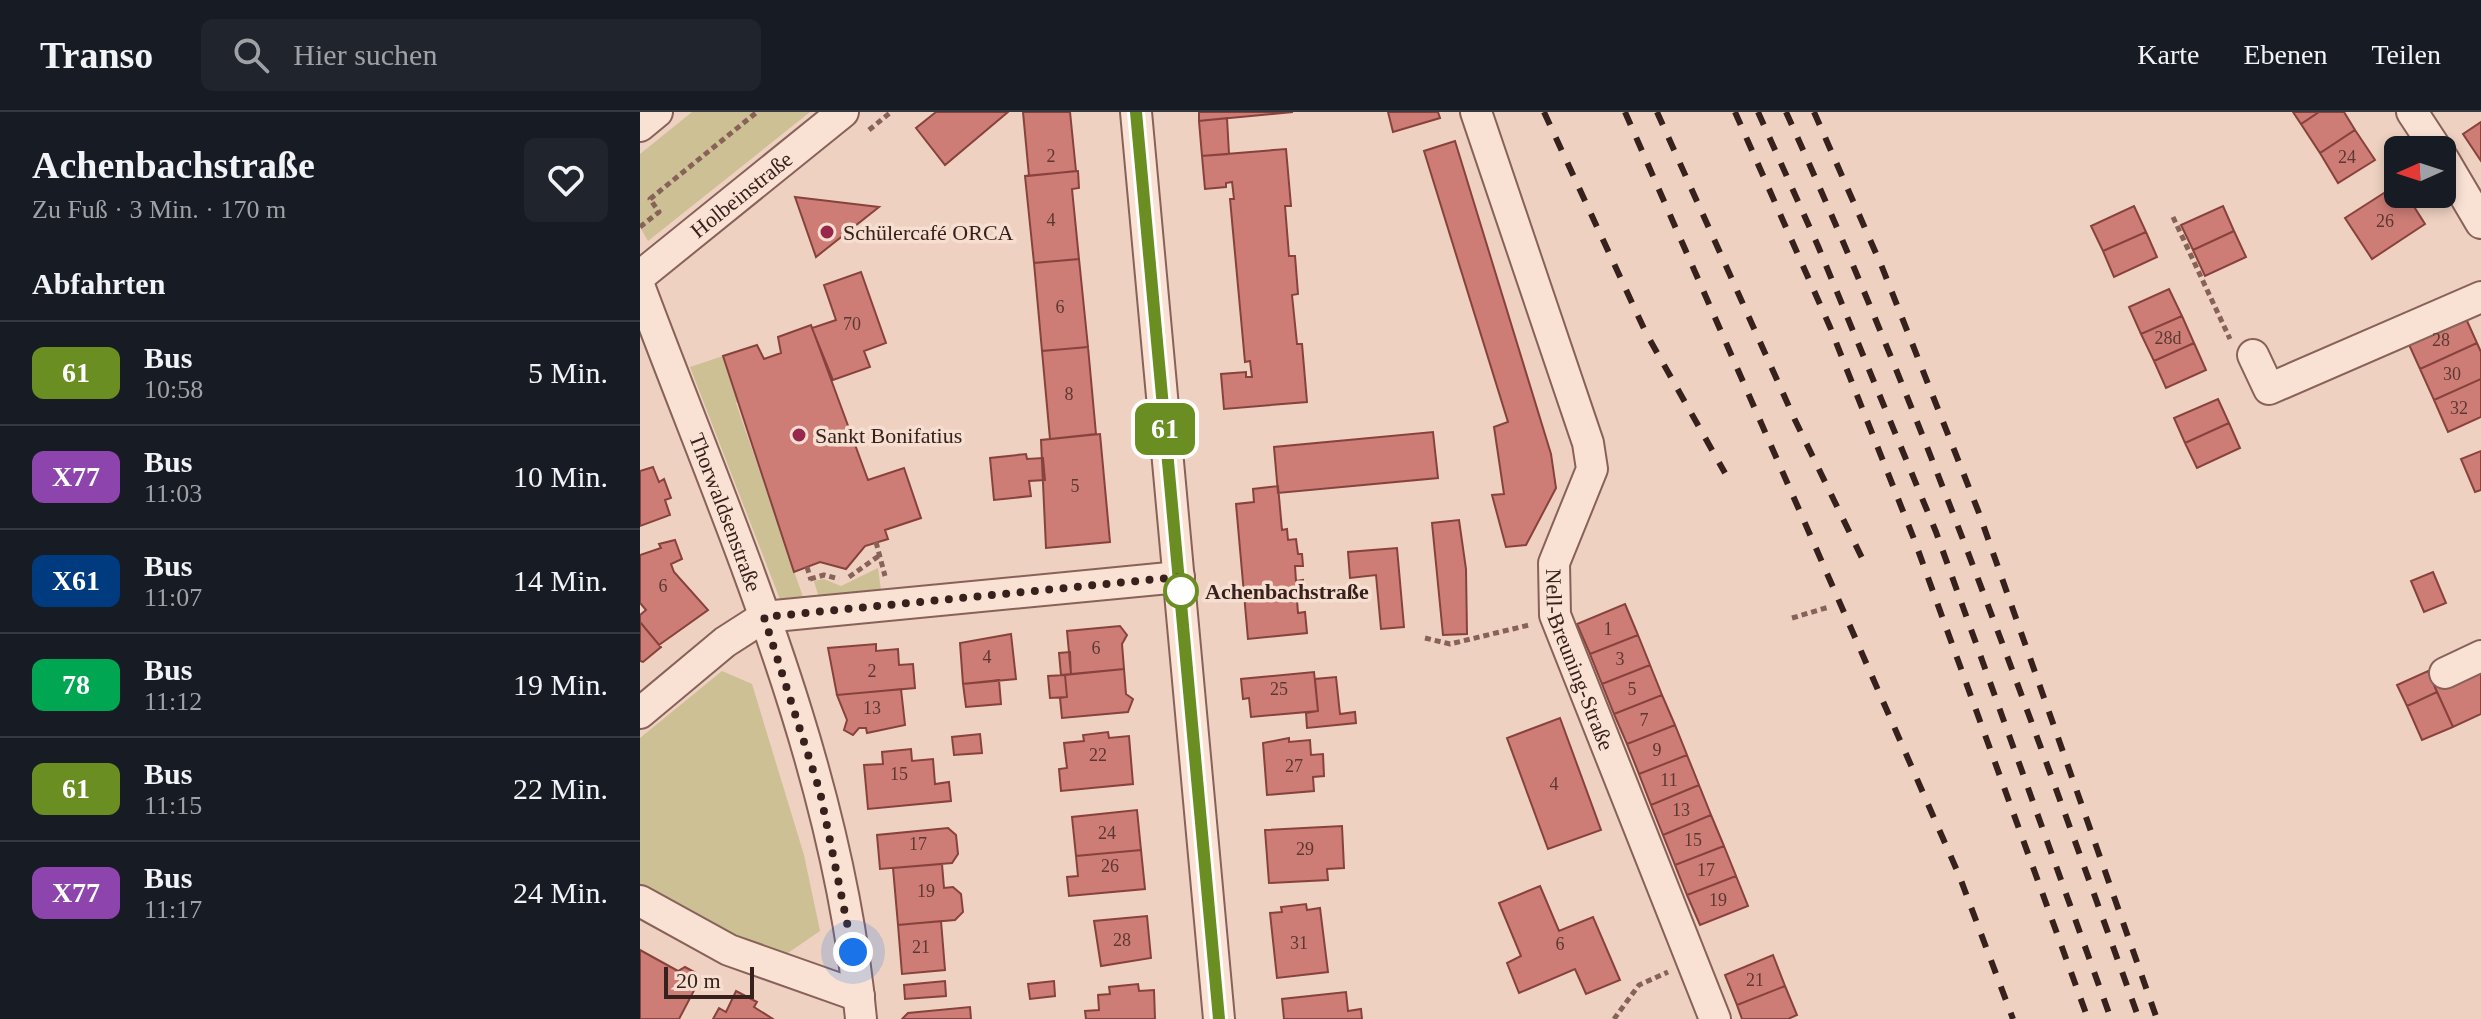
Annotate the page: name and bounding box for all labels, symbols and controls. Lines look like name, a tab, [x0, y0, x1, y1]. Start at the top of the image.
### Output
search box	[201, 19, 761, 91]
icon: search	[229, 33, 273, 77]
text: Transo	[40, 34, 153, 76]
text: Hier suchen	[293, 38, 437, 71]
text: Karte	[2137, 39, 2199, 70]
text: Ebenen	[2243, 39, 2327, 70]
text: Teilen	[2371, 39, 2441, 70]
north arrow	[2384, 136, 2456, 208]
map controls	[2384, 136, 2456, 208]
button: heart	[524, 138, 608, 222]
text: Achenbachstraße	[32, 144, 315, 186]
street label: Holbeinstraße	[685, 146, 797, 243]
house number: 2	[1047, 146, 1056, 166]
house number: 24	[2338, 147, 2356, 167]
text: Zu Fuß · 3 Min. · 170 m	[32, 195, 286, 224]
house number: 4	[1047, 210, 1056, 230]
house number: 26	[2376, 211, 2394, 231]
place label: Schülercafé ORCA	[843, 220, 1014, 245]
marker: Schülercafé ORCA	[818, 223, 836, 241]
text: Abfahrten	[32, 267, 165, 300]
house number: 6	[1056, 297, 1065, 317]
house number: 70	[843, 314, 861, 334]
house number: 28d	[2155, 328, 2182, 348]
house number: 28	[2432, 330, 2450, 350]
text: Bus	[144, 341, 192, 374]
text: 5 Min.	[528, 356, 608, 389]
text: 61	[62, 357, 90, 388]
house number: 30	[2443, 364, 2461, 384]
text: 10:58	[144, 375, 203, 404]
house number: 8	[1065, 384, 1074, 404]
house number: 32	[2450, 398, 2468, 418]
line badge: 61	[1129, 403, 1201, 455]
text: 61	[1151, 413, 1179, 444]
place label: Sankt Bonifatius	[815, 423, 962, 448]
marker: Sankt Bonifatius	[790, 426, 808, 444]
street label: Thorwaldsenstraße	[684, 429, 767, 595]
text: Bus	[144, 445, 192, 478]
text: 10 Min.	[513, 460, 608, 493]
text: X77	[52, 461, 100, 492]
house number: 5	[1071, 476, 1080, 496]
text: 11:03	[144, 479, 202, 508]
text: Bus	[144, 549, 192, 582]
text: 14 Min.	[513, 564, 608, 597]
text: X61	[52, 565, 100, 596]
street label: Nell-Breuning-Straße	[1542, 568, 1620, 754]
marker: Achenbachstraße	[1164, 574, 1198, 608]
house number: 6	[659, 576, 668, 596]
place label: Achenbachstraße	[1205, 579, 1369, 604]
text: 11:07	[144, 583, 202, 612]
house number: 1	[1604, 619, 1613, 639]
house number: 6	[1092, 638, 1101, 658]
house number: 4	[983, 647, 992, 667]
house number: 3	[1616, 649, 1625, 669]
text: Bus	[144, 653, 192, 686]
house number: 2	[868, 661, 877, 681]
text: 19 Min.	[513, 668, 608, 701]
text: 78	[62, 669, 90, 700]
house number: 25	[1270, 679, 1288, 699]
house number: 5	[1628, 679, 1637, 699]
text: 11:12	[144, 687, 202, 716]
house number: 13	[863, 698, 881, 718]
house number: 7	[1640, 710, 1649, 730]
house number: 9	[1653, 740, 1662, 760]
house number: 22	[1089, 745, 1107, 765]
house number: 27	[1285, 756, 1303, 776]
text: Bus	[144, 757, 192, 790]
house number: 15	[890, 764, 908, 784]
house number: 11	[1660, 770, 1678, 790]
text: 22 Min.	[513, 772, 608, 805]
text: 61	[62, 773, 90, 804]
house number: 4	[1550, 774, 1559, 794]
text: 11:15	[144, 791, 202, 820]
house number: 13	[1672, 800, 1690, 820]
house number: 24	[1098, 823, 1116, 843]
house number: 15	[1684, 830, 1702, 850]
house number: 17	[909, 834, 927, 854]
house number: 29	[1296, 839, 1314, 859]
house number: 26	[1101, 856, 1119, 876]
house number: 17	[1697, 860, 1715, 880]
text: Bus	[144, 861, 192, 894]
text: 24 Min.	[513, 876, 608, 909]
text: X77	[52, 877, 100, 908]
house number: 19	[917, 881, 935, 901]
house number: 19	[1709, 890, 1727, 910]
text: 11:17	[144, 895, 202, 924]
house number: 28	[1113, 930, 1131, 950]
your location	[833, 932, 873, 972]
house number: 31	[1290, 933, 1308, 953]
house number: 6	[1556, 934, 1565, 954]
house number: 21	[912, 937, 930, 957]
scale bar	[664, 963, 754, 999]
text: 20 m	[676, 968, 721, 993]
house number: 21	[1746, 970, 1764, 990]

